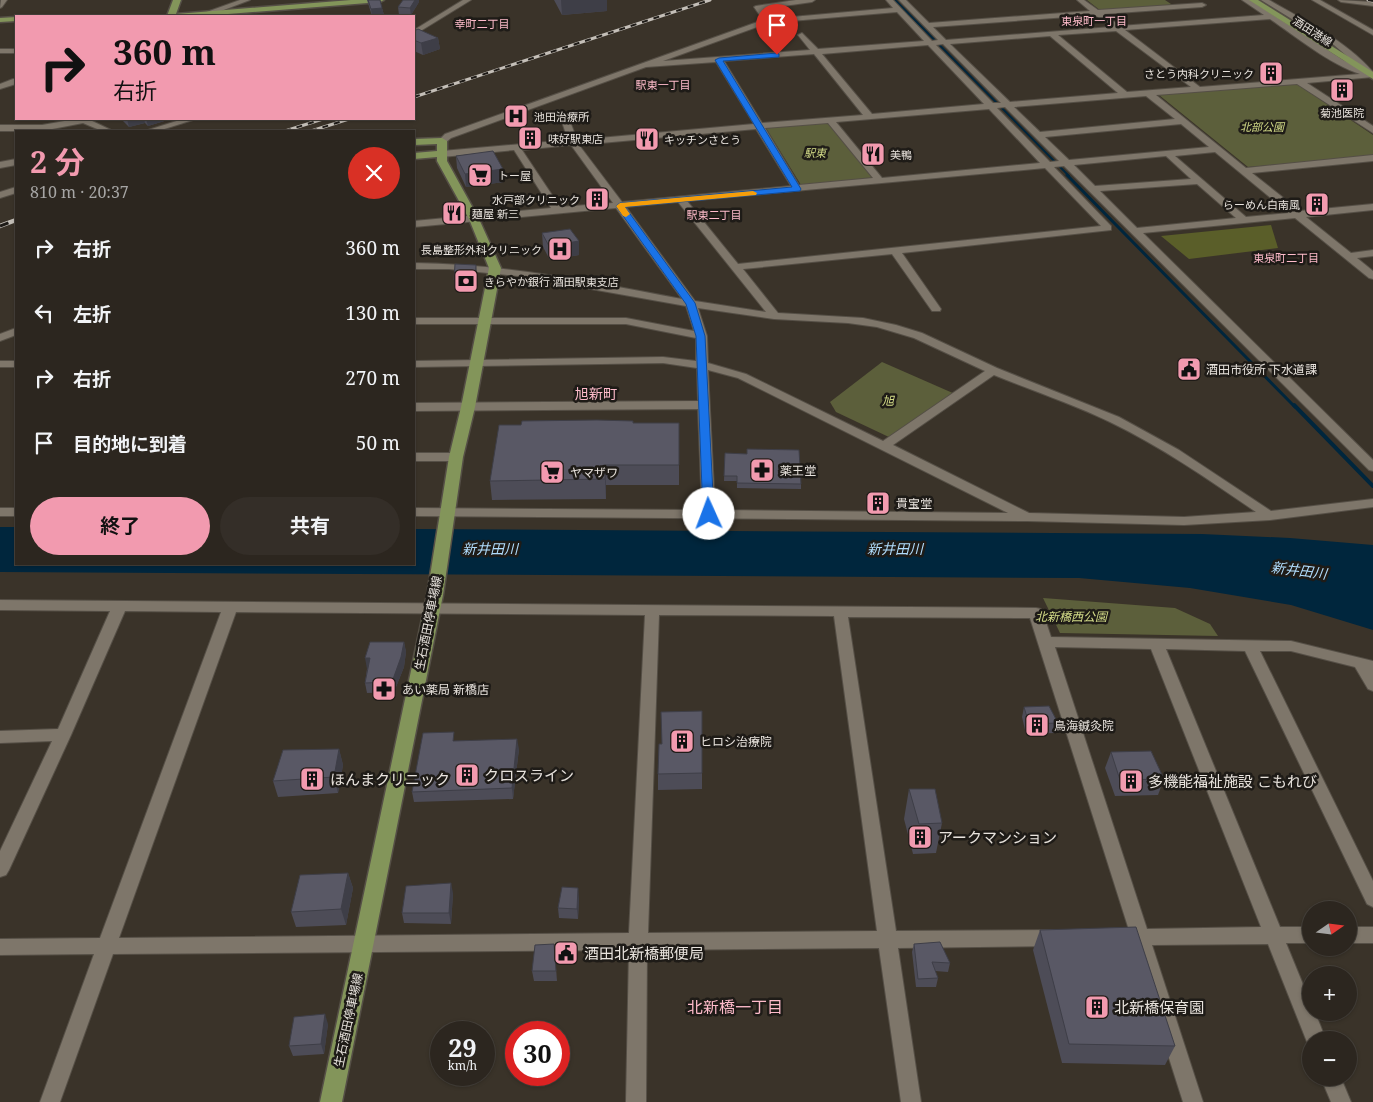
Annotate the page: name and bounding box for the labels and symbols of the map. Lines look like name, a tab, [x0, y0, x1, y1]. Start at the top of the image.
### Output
pin	[756, 4, 798, 55]
district label: 東泉町一丁目	[1061, 13, 1127, 28]
street label: 酒田港線	[1290, 13, 1336, 49]
district label: 幸町二丁目	[455, 16, 510, 31]
building icon: さとう内科クリニック	[1258, 60, 1284, 86]
place label: さとう内科クリニック	[1144, 66, 1254, 81]
district label: 駅東一丁目	[636, 77, 691, 92]
building icon: 菊池医院	[1329, 77, 1355, 103]
hospital icon: 池田治療所	[503, 103, 529, 129]
place label: 菊池医院	[1320, 105, 1364, 120]
place label: 池田治療所	[534, 109, 590, 124]
park label: 北部公園	[1240, 119, 1286, 134]
building icon: 味好駅東店	[517, 125, 543, 151]
restaurant icon: キッチンさとう	[634, 126, 660, 152]
place label: 味好駅東店	[548, 131, 603, 146]
place label: キッチンさとう	[664, 132, 741, 147]
restaurant icon: 美鴨	[860, 141, 886, 167]
park label: 駅東	[804, 145, 828, 160]
place label: 美鴨	[890, 147, 912, 162]
supermarket icon: トー屋	[467, 162, 493, 188]
place label: トー屋	[498, 168, 531, 183]
building icon: 水戸部クリニック	[584, 186, 610, 212]
building icon: らーめん白南風	[1304, 191, 1330, 217]
place label: 水戸部クリニック	[492, 192, 580, 207]
place label: らーめん白南風	[1223, 197, 1300, 212]
restaurant icon: 麺屋 新三	[441, 200, 467, 226]
place label: 麺屋 新三	[472, 206, 519, 221]
district label: 駅東二丁目	[687, 207, 742, 222]
hospital icon: 長島整形外科クリニック	[547, 236, 573, 262]
place label: 長島整形外科クリニック	[421, 242, 542, 257]
district label: 東泉町二丁目	[1253, 250, 1319, 265]
bank icon: きらやか銀行 酒田駅東支店	[453, 268, 479, 294]
place label: きらやか銀行 酒田駅東支店	[484, 274, 619, 289]
public building icon: 酒田市役所 下水道課	[1176, 356, 1202, 382]
place label: 酒田市役所 下水道課	[1206, 361, 1317, 378]
district label: 旭新町	[575, 384, 617, 403]
park label: 旭	[882, 392, 895, 409]
pharmacy icon: 薬王堂	[749, 457, 775, 483]
supermarket icon: ヤマザワ	[539, 459, 565, 485]
place label: 薬王堂	[780, 462, 816, 479]
place label: ヤマザワ	[570, 464, 618, 481]
position arrow	[682, 487, 734, 539]
building icon: 貴宝堂	[865, 490, 891, 516]
place label: 貴宝堂	[896, 495, 932, 512]
water label: 新井田川	[462, 539, 520, 558]
water label: 新井田川	[867, 539, 925, 558]
water label: 新井田川	[1270, 557, 1330, 583]
street label: 生石酒田停車場線	[410, 574, 446, 672]
park label: 北新橋西公園	[1035, 608, 1109, 625]
pharmacy icon: あい薬局 新橋店	[371, 676, 397, 702]
place label: あい薬局 新橋店	[402, 681, 489, 698]
building icon: 鳥海鍼灸院	[1024, 712, 1050, 738]
place label: 鳥海鍼灸院	[1054, 717, 1114, 734]
building icon: ヒロシ治療院	[669, 728, 695, 754]
place label: ヒロシ治療院	[700, 733, 772, 750]
building icon: クロスライン	[454, 762, 480, 788]
place label: クロスライン	[484, 765, 574, 785]
building icon: ほんまクリニック	[299, 766, 325, 792]
building icon: 多機能福祉施設 こもれび	[1118, 768, 1144, 794]
place label: ほんまクリニック	[330, 769, 450, 789]
place label: 多機能福祉施設 こもれび	[1148, 771, 1317, 791]
building icon: アークマンション	[907, 824, 933, 850]
place label: アークマンション	[938, 827, 1057, 847]
north arrow	[1302, 901, 1358, 956]
public building icon: 酒田北新橋郵便局	[553, 940, 579, 966]
place label: 酒田北新橋郵便局	[584, 943, 704, 963]
street label: 生石酒田停車場線	[330, 971, 366, 1069]
building icon: 北新橋保育園	[1084, 994, 1110, 1020]
district label: 北新橋一丁目	[687, 996, 783, 1018]
place label: 北新橋保育園	[1114, 997, 1204, 1017]
speed limit sign: 30	[505, 1021, 570, 1086]

